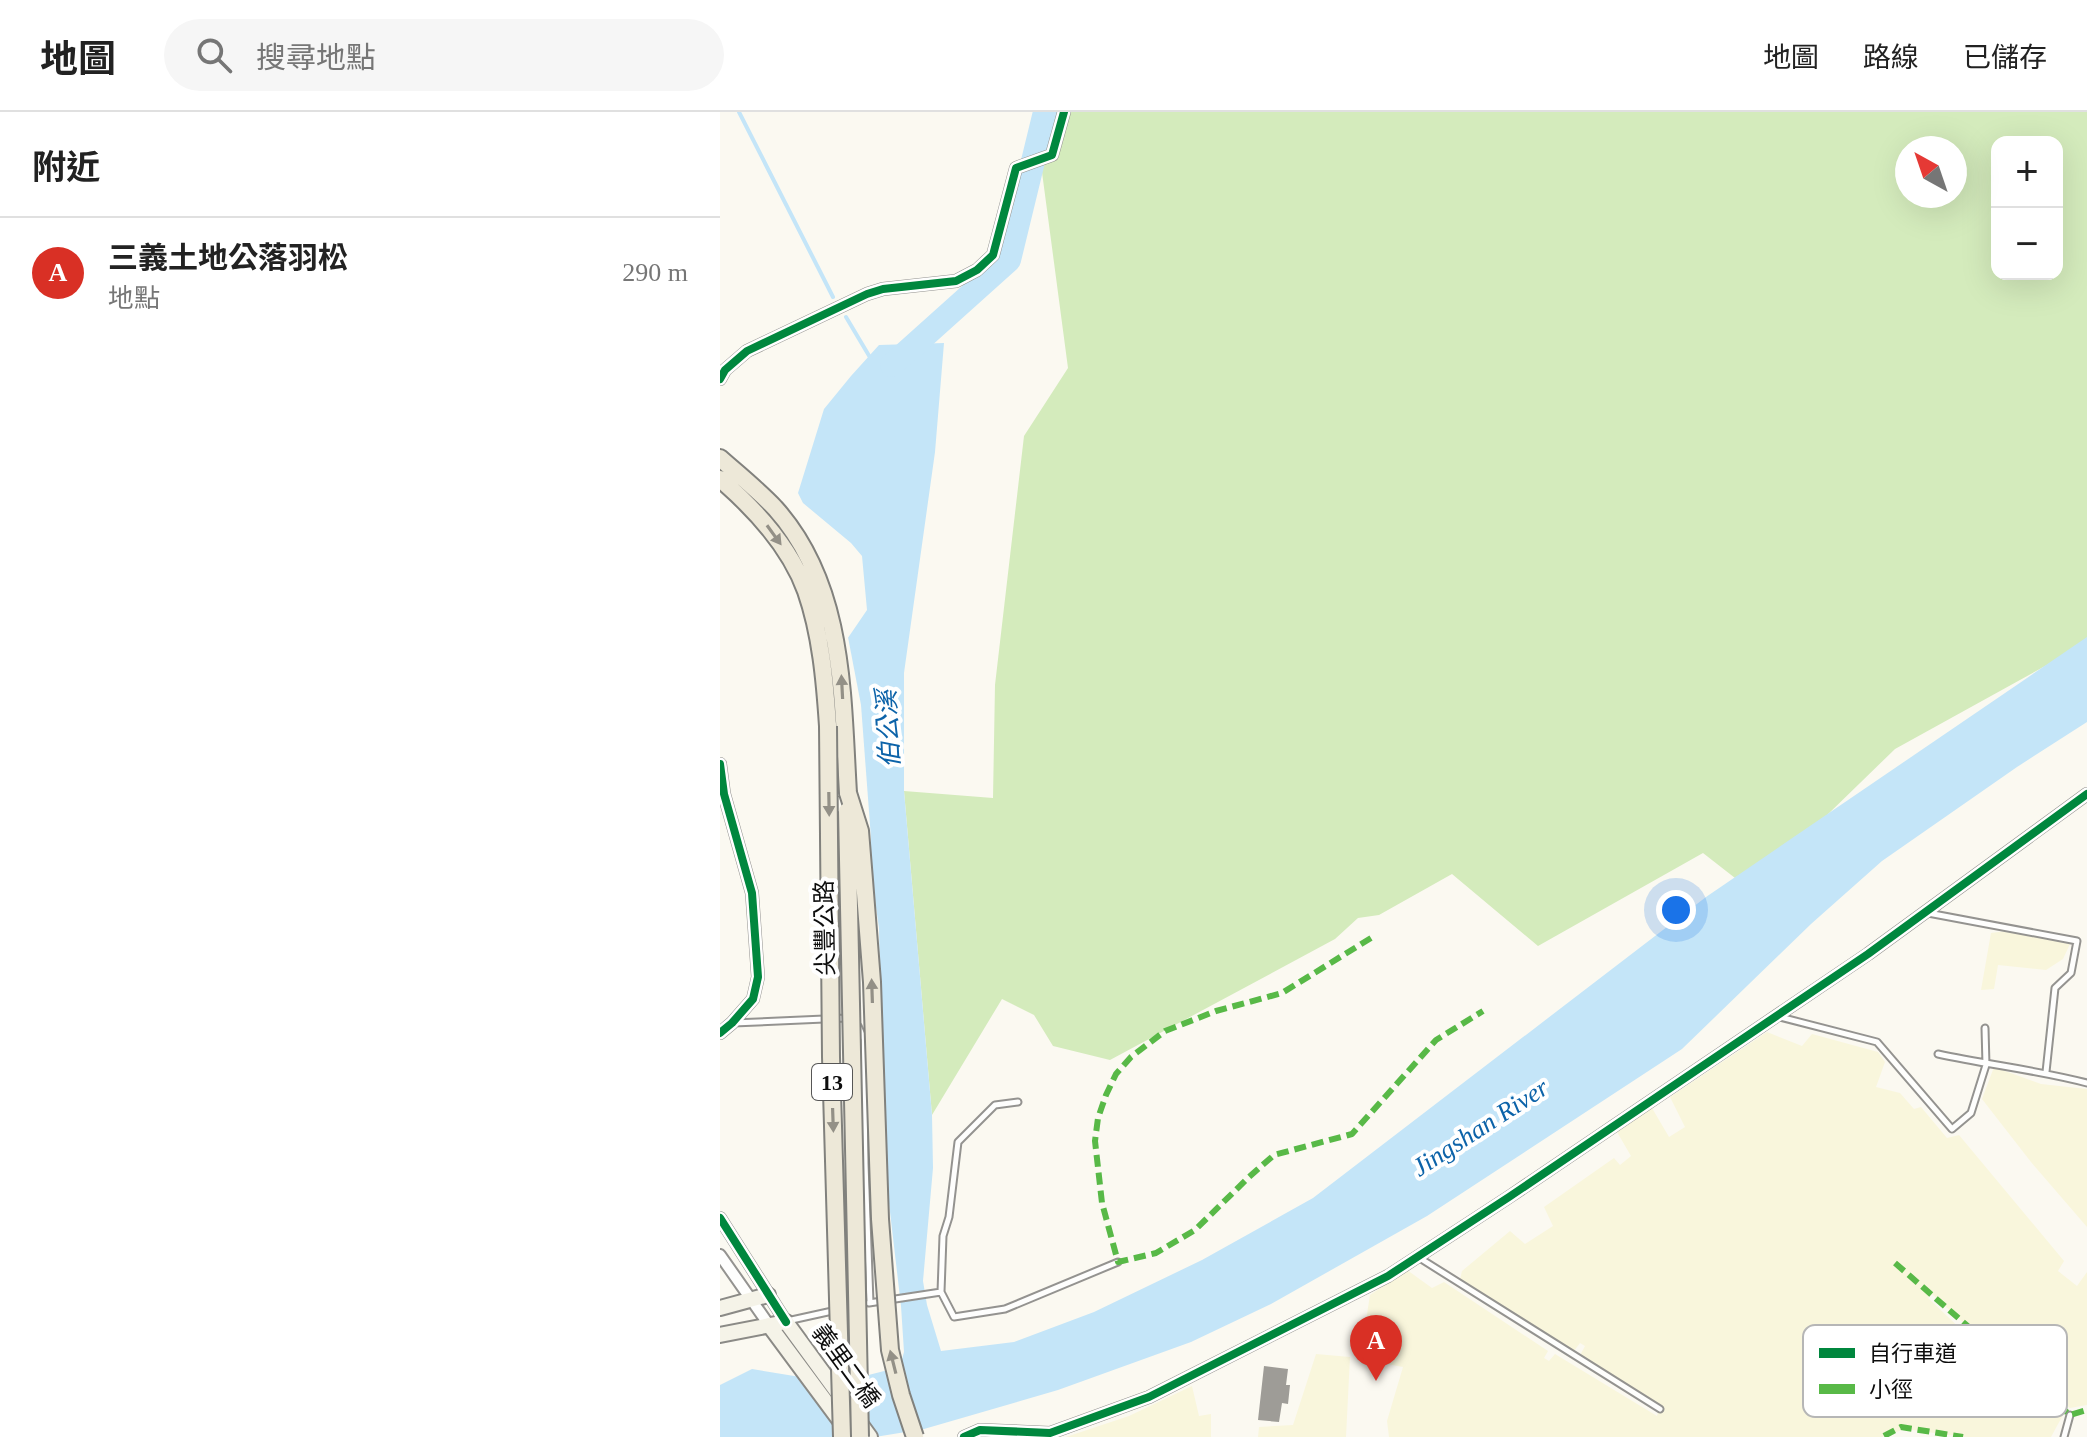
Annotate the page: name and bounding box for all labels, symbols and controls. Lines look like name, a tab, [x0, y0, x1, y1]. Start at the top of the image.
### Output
search box	[164, 19, 724, 91]
icon: search	[192, 33, 236, 77]
text: 地圖	[40, 38, 116, 80]
text: 搜尋地點	[256, 41, 376, 74]
text: 地圖	[1763, 42, 1819, 73]
text: 路線	[1863, 42, 1919, 73]
text: 已儲存	[1963, 42, 2047, 73]
north arrow	[1895, 136, 1967, 208]
map controls	[1991, 136, 2063, 280]
button: +	[1991, 136, 2063, 208]
text: 附近	[32, 149, 100, 186]
button: −	[1991, 208, 2063, 280]
text: 三義土地公落羽松	[108, 241, 348, 274]
text: A	[49, 258, 67, 287]
text: 290 m	[622, 258, 688, 287]
text: 地點	[108, 284, 160, 313]
one-way arrow	[766, 525, 781, 546]
one-way arrow	[835, 674, 848, 699]
water label: 伯公溪	[872, 685, 905, 769]
one-way arrow	[823, 792, 835, 817]
street label: 尖豐公路	[811, 880, 839, 976]
your location	[1656, 890, 1696, 930]
one-way arrow	[865, 978, 878, 1003]
road number: 13	[812, 1064, 852, 1100]
water label: Jingshan River	[1407, 1072, 1555, 1182]
one-way arrow	[827, 1108, 839, 1133]
pin: A	[1350, 1315, 1402, 1381]
street label: 義里二橋	[807, 1320, 885, 1412]
legend	[1803, 1325, 2067, 1417]
text: 自行車道	[1869, 1341, 1957, 1366]
one-way arrow	[886, 1350, 899, 1375]
text: 小徑	[1869, 1377, 1913, 1402]

